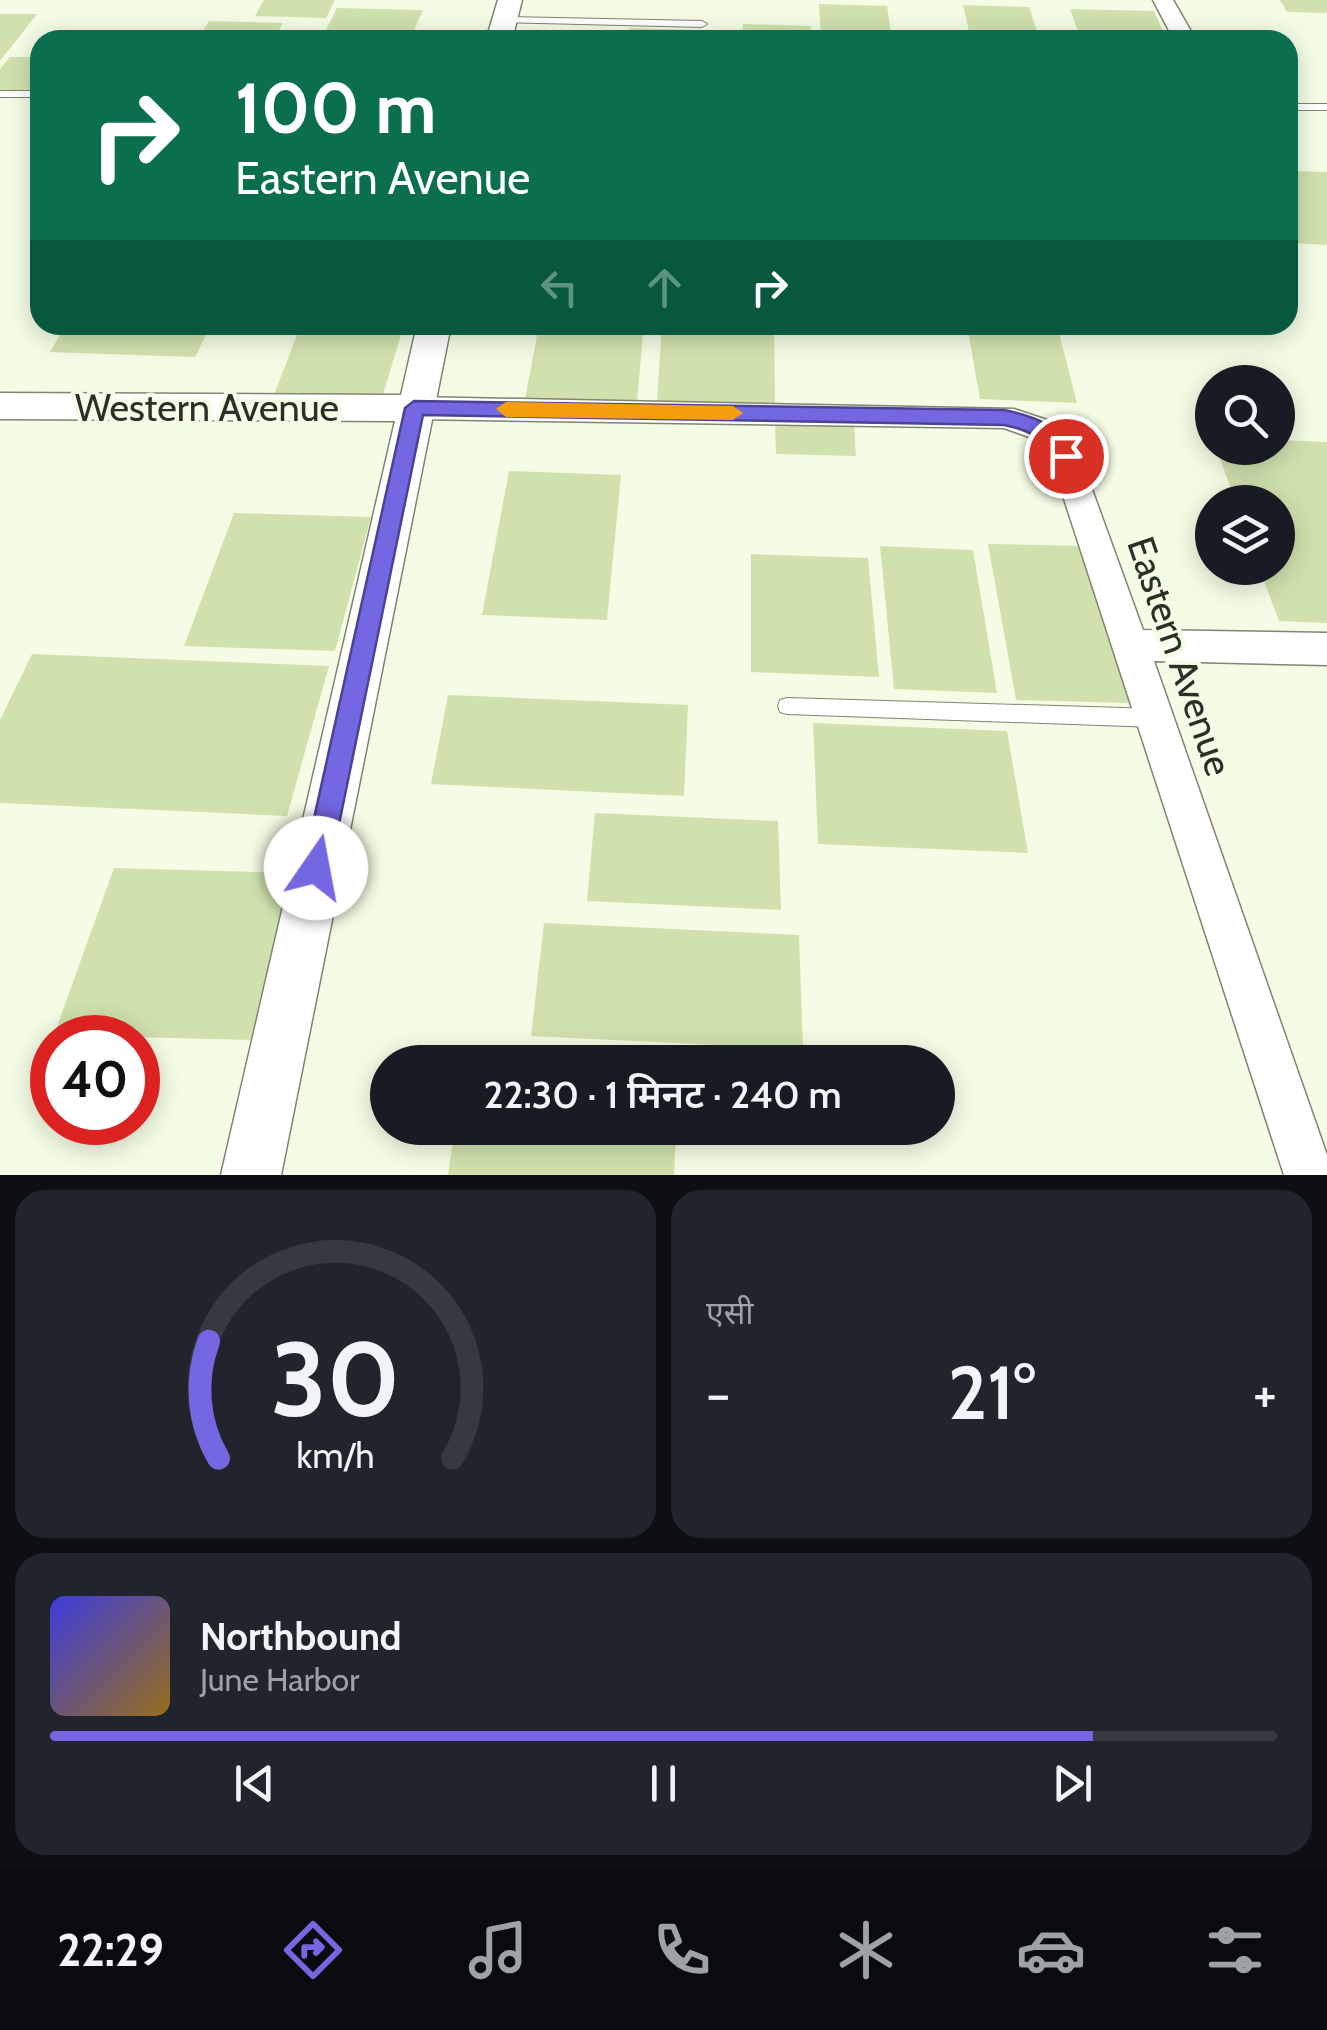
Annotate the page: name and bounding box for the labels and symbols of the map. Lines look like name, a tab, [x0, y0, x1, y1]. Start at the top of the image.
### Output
street label: Western Avenue	[75, 384, 339, 431]
pin	[1024, 414, 1109, 499]
street label: Eastern Avenue	[1117, 530, 1243, 782]
position arrow	[264, 816, 368, 920]
speed limit sign: 40	[30, 1015, 160, 1145]

